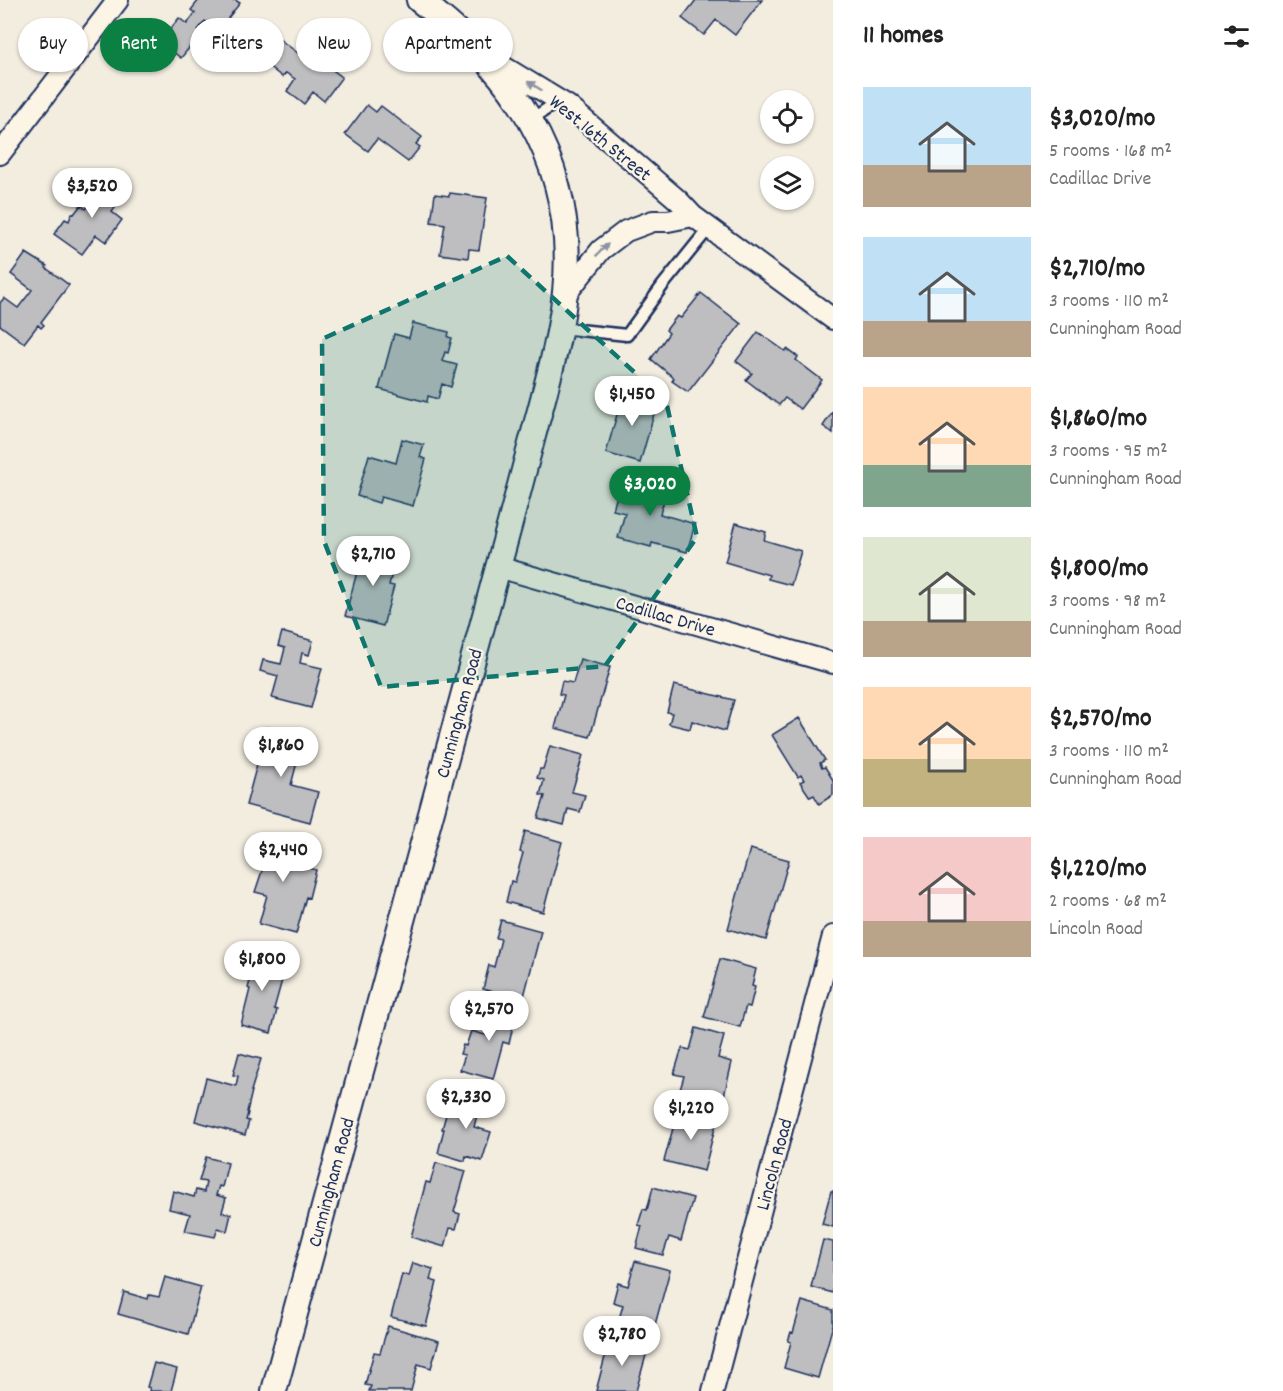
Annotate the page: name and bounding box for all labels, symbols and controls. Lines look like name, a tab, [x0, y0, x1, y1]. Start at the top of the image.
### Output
chip: Buy	[18, 18, 88, 72]
chip: Rent	[100, 18, 178, 72]
chip: Filters	[190, 18, 284, 72]
chip: New	[296, 18, 371, 72]
chip: Apartment	[383, 18, 513, 72]
text: 11 homes	[863, 18, 944, 55]
icon: filters	[1220, 20, 1253, 53]
one-way arrow	[527, 80, 543, 91]
street label: West 16th Street	[542, 89, 656, 189]
map controls	[760, 90, 814, 210]
button: locate	[760, 90, 814, 144]
text: $3,020/mo	[1049, 101, 1155, 138]
icon: home	[911, 111, 983, 183]
text: 5 rooms · 168 m²	[1049, 138, 1172, 166]
button: layers	[760, 156, 814, 210]
text: Cadillac Drive	[1049, 166, 1151, 194]
pin: $3,520	[43, 168, 141, 219]
text: $3,520	[66, 173, 118, 201]
one-way arrow	[595, 244, 609, 258]
text: $2,710/mo	[1049, 251, 1145, 288]
icon: home	[911, 261, 983, 333]
text: 3 rooms · 110 m²	[1049, 288, 1169, 316]
text: Cunningham Road	[1049, 316, 1182, 344]
pin: $1,450	[583, 376, 681, 427]
text: $1,450	[609, 381, 655, 409]
text: $1,860/mo	[1049, 401, 1147, 438]
icon: home	[911, 411, 983, 483]
text: 3 rooms · 95 m²	[1049, 438, 1168, 466]
pin: $3,020	[601, 466, 699, 517]
text: Cunningham Road	[1049, 466, 1182, 494]
text: $3,020	[623, 471, 677, 499]
pin: $2,710	[324, 536, 422, 587]
text: $2,710	[350, 541, 396, 569]
text: $1,800/mo	[1049, 551, 1148, 588]
icon: home	[911, 561, 983, 633]
text: 3 rooms · 98 m²	[1049, 588, 1166, 616]
street label: Cadillac Drive	[612, 590, 718, 646]
text: Cunningham Road	[1049, 616, 1182, 644]
street label: Cunningham Road	[430, 646, 492, 782]
text: $2,570/mo	[1049, 701, 1152, 738]
icon: home	[911, 711, 983, 783]
pin: $1,860	[232, 727, 330, 778]
text: $1,860	[257, 732, 305, 760]
text: 3 rooms · 110 m²	[1049, 738, 1169, 766]
text: Cunningham Road	[1049, 766, 1182, 794]
pin: $2,440	[234, 832, 332, 883]
text: $2,440	[258, 837, 308, 865]
text: $1,220/mo	[1049, 851, 1147, 888]
icon: home	[911, 861, 983, 933]
text: 2 rooms · 68 m²	[1049, 888, 1167, 916]
text: Lincoln Road	[1049, 916, 1143, 944]
pin: $1,800	[213, 941, 311, 992]
text: $1,800	[238, 946, 286, 974]
pin: $2,570	[440, 991, 538, 1042]
text: $2,570	[464, 996, 514, 1024]
pin: $2,330	[417, 1079, 515, 1130]
text: $2,330	[440, 1084, 492, 1112]
pin: $1,220	[642, 1090, 740, 1141]
text: $1,220	[668, 1095, 714, 1123]
street label: Cunningham Road	[302, 1115, 364, 1251]
street label: Lincoln Road	[750, 1116, 802, 1214]
pin: $2,780	[573, 1316, 671, 1367]
text: $2,780	[597, 1321, 647, 1349]

